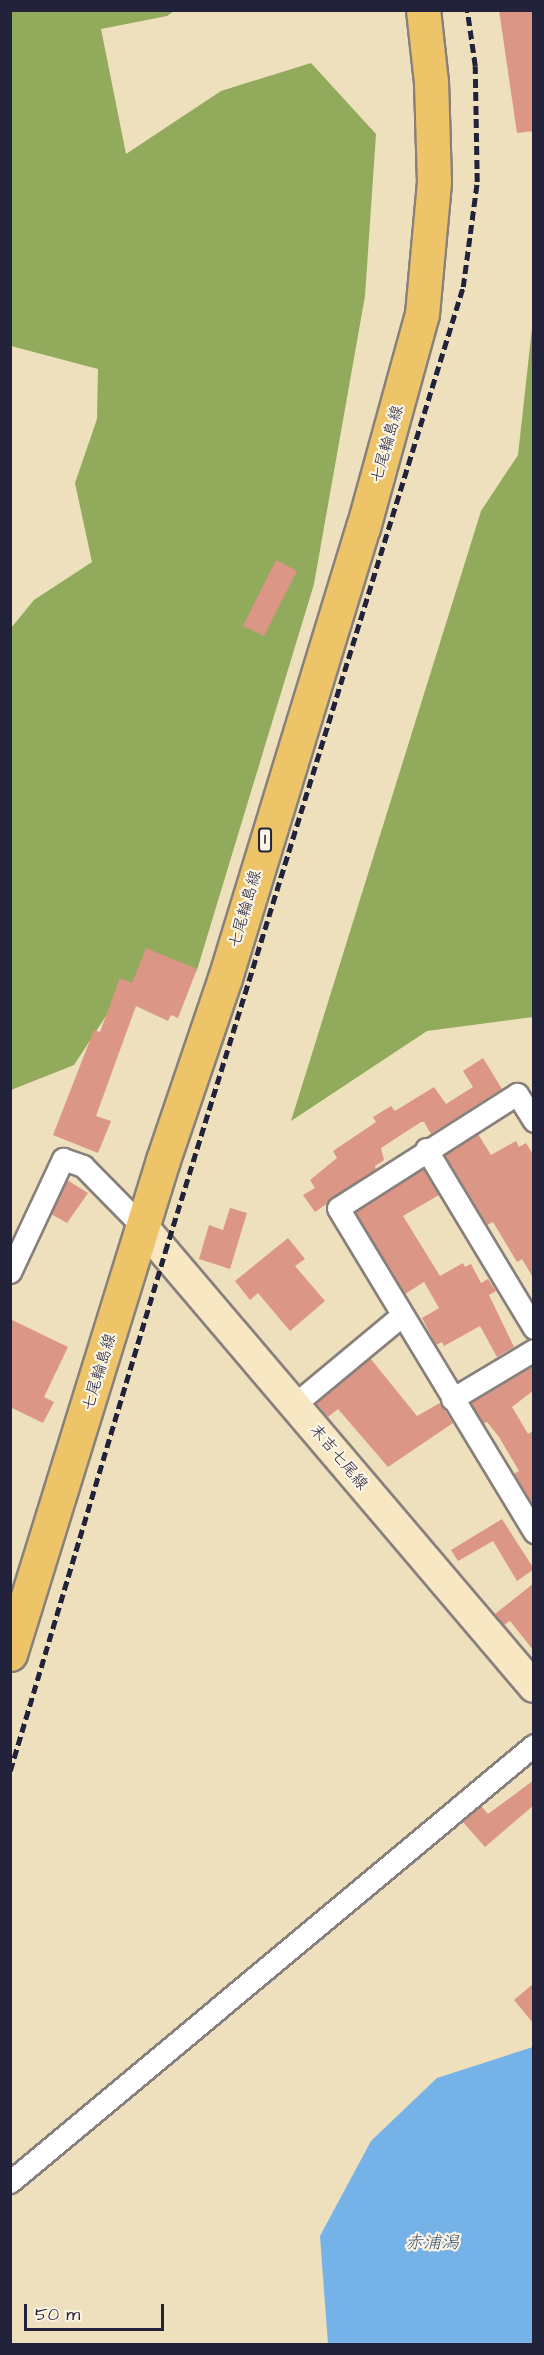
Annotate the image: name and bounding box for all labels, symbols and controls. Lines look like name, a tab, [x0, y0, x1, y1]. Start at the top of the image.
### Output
street label: 七尾輪島線	[367, 403, 407, 485]
road number: 1	[258, 828, 272, 852]
street label: 七尾輪島線	[225, 868, 265, 950]
street label: 七尾輪島線	[78, 1331, 120, 1413]
street label: 末吉七尾線	[306, 1420, 372, 1494]
water label: 赤浦潟	[405, 2232, 459, 2254]
scale bar	[27, 2292, 166, 2330]
text: 50 m	[35, 2302, 80, 2327]

